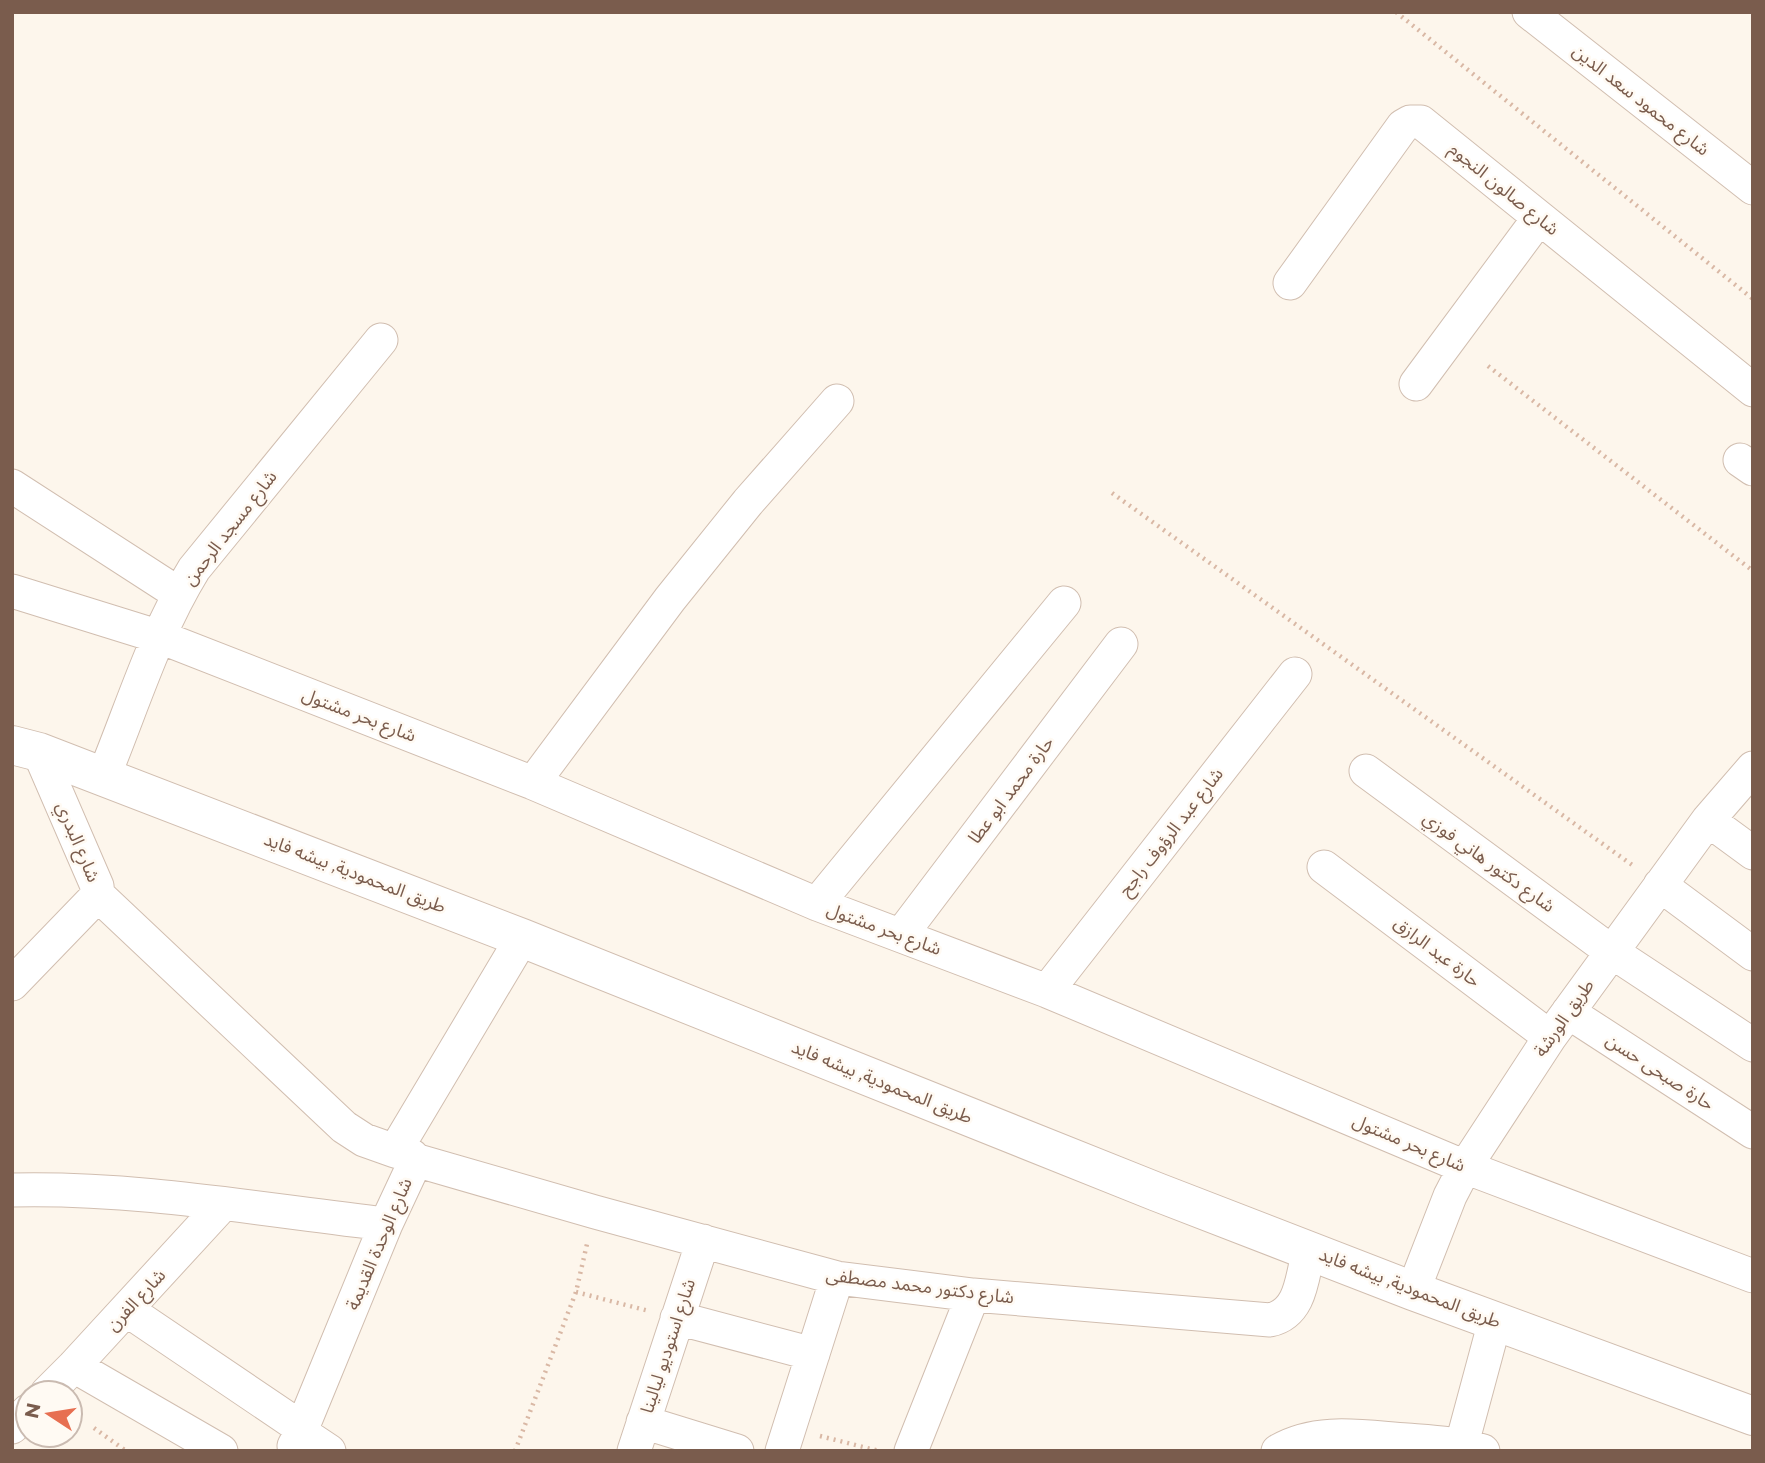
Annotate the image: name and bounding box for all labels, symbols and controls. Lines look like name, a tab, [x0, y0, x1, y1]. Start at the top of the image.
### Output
street label: شارع محمود سعد الدين	[1566, 40, 1714, 163]
street label: شارع صالون النجوم	[1443, 138, 1564, 242]
street label: شارع مسجد الرحمن	[178, 466, 284, 592]
street label: شارع بحر مشتول	[298, 683, 419, 750]
street label: حارة محمد ابو عطا	[963, 732, 1059, 848]
street label: شارع عبد الرؤوف راجح	[1114, 764, 1230, 902]
street label: شارع البدري	[49, 799, 105, 887]
street label: شارع دكتور هاني فوزي	[1417, 807, 1559, 920]
street label: طريق المحمودية, بيشه فايد	[261, 828, 449, 918]
street label: شارع بحر مشتول	[823, 898, 944, 963]
street label: حارة عبد الرازق	[1389, 912, 1485, 992]
street label: طريق الورشة	[1529, 975, 1599, 1061]
street label: حارة صبحى حسن	[1602, 1029, 1718, 1115]
street label: طريق المحمودية, بيشه فايد	[788, 1036, 976, 1128]
street label: شارع بحر مشتول	[1348, 1109, 1469, 1179]
street label: شارع الوحدة القديمة	[341, 1175, 420, 1315]
street label: طريق المحمودية, بيشه فايد	[1316, 1243, 1504, 1333]
street label: شارع الفرن	[102, 1264, 173, 1338]
street label: شارع دكتور محمد مصطفى	[824, 1264, 1015, 1311]
street label: شارع استوديو ليالينا	[636, 1276, 703, 1417]
north arrow	[14, 1379, 84, 1449]
text: N	[20, 1401, 46, 1420]

